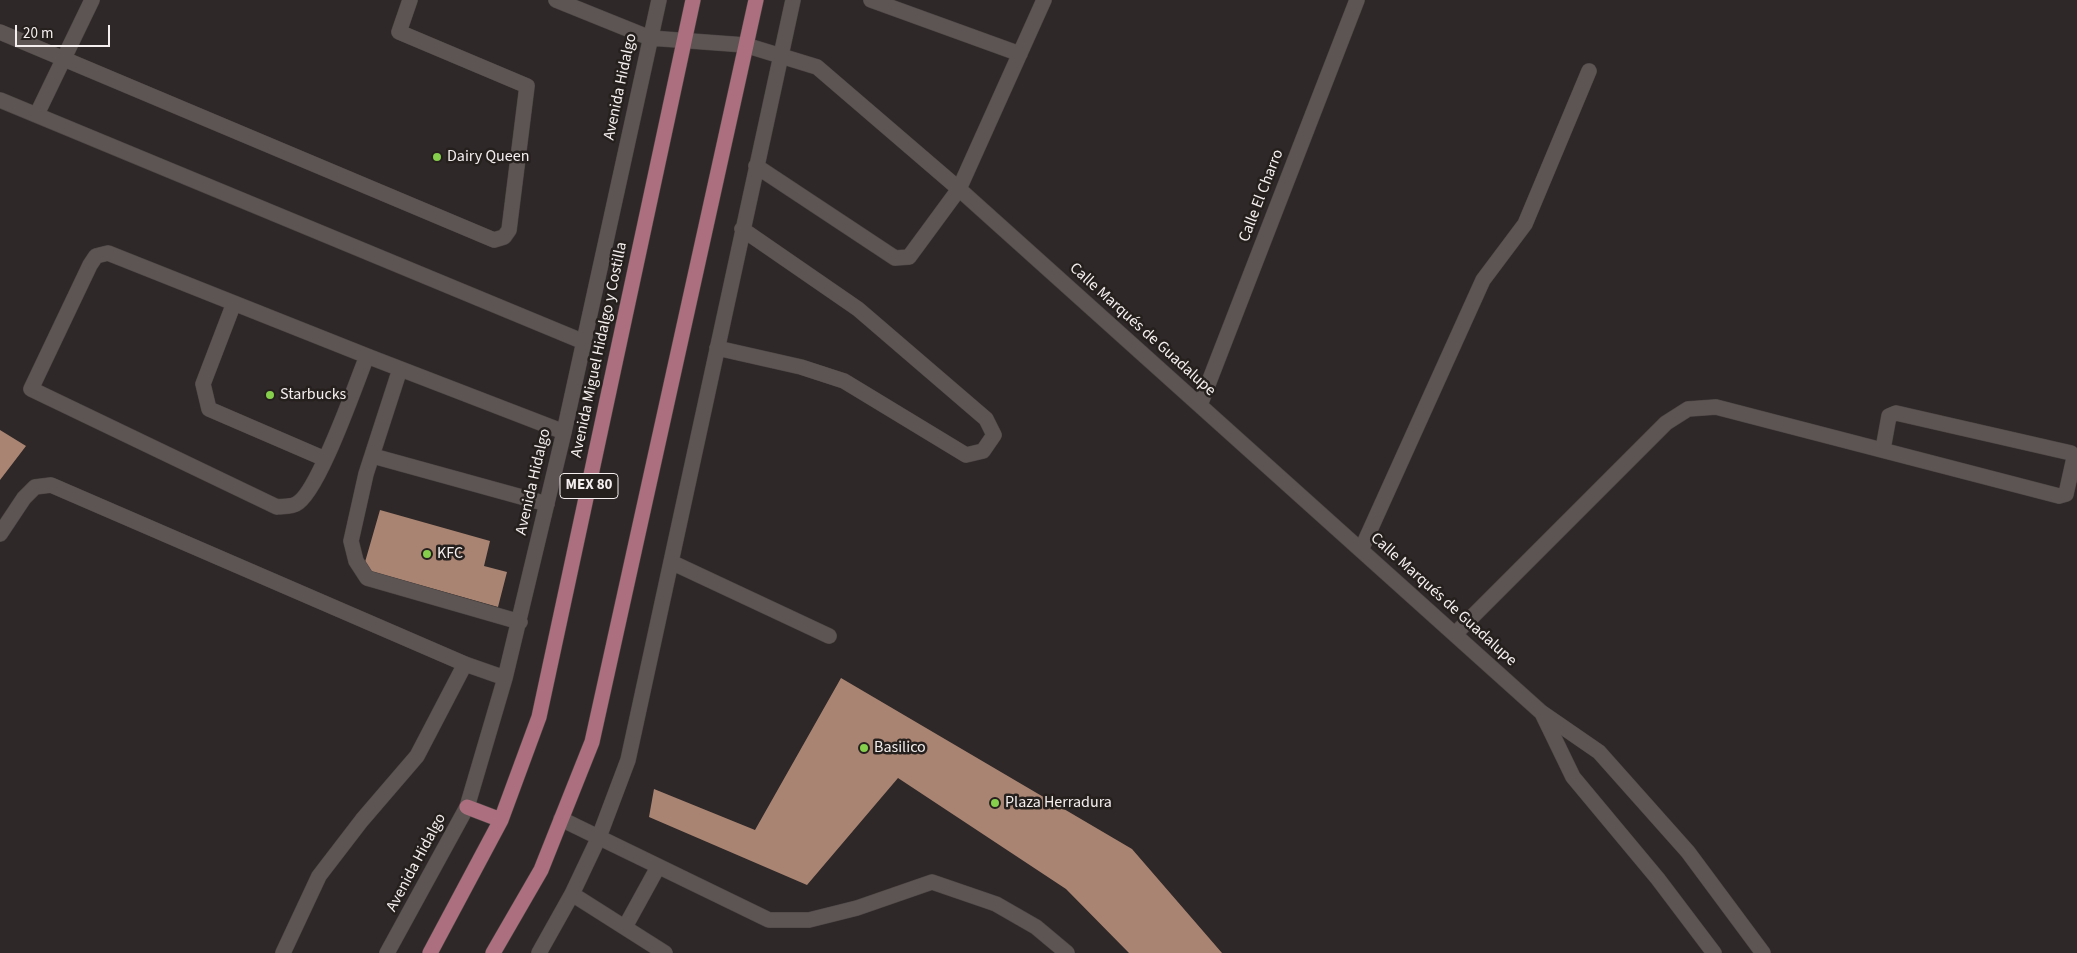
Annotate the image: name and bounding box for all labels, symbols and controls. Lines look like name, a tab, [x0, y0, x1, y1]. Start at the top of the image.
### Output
scale bar	[18, 15, 112, 47]
text: 20 m	[23, 23, 53, 44]
street label: Avenida Hidalgo	[600, 32, 642, 142]
place label: Dairy Queen	[447, 147, 529, 167]
street label: Calle El Charro	[1236, 147, 1288, 245]
marker: Dairy Queen	[431, 151, 443, 163]
street label: Avenida Miguel Hidalgo y Costilla	[568, 241, 632, 459]
street label: Calle Marqués de Guadalupe	[1065, 259, 1219, 401]
place label: Starbucks	[280, 385, 346, 405]
marker: Starbucks	[264, 389, 276, 401]
street label: Avenida Hidalgo	[512, 427, 556, 537]
road number: MEX 80	[560, 474, 618, 498]
street label: Calle Marqués de Guadalupe	[1366, 529, 1520, 671]
place label: KFC	[437, 544, 463, 564]
marker: KFC	[421, 548, 433, 560]
place label: Basilico	[874, 738, 926, 758]
marker: Basilico	[858, 742, 870, 754]
place label: Plaza Herradura	[1005, 793, 1112, 813]
marker: Plaza Herradura	[989, 797, 1001, 809]
street label: Avenida Hidalgo	[383, 811, 451, 915]

